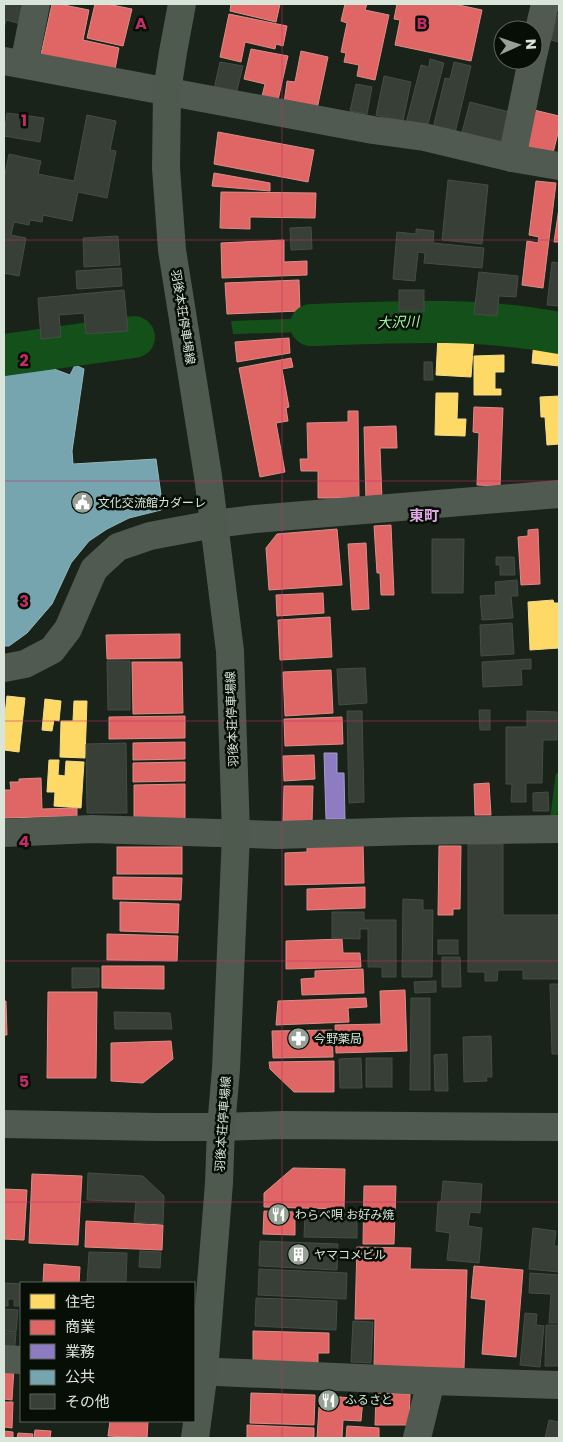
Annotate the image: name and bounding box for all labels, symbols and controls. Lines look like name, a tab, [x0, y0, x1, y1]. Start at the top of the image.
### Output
text: A	[135, 12, 147, 35]
text: B	[417, 12, 427, 35]
north arrow	[493, 20, 543, 70]
text: N	[521, 39, 541, 50]
text: 1	[21, 109, 27, 132]
street label: 羽後本荘停車場線	[168, 268, 199, 366]
water label: 大沢川	[377, 311, 421, 333]
text: 2	[19, 349, 29, 372]
public building icon: 文化交流館カダーレ	[70, 491, 94, 515]
place label: 文化交流館カダーレ	[98, 494, 206, 511]
district label: 東町	[409, 505, 439, 526]
text: 3	[19, 590, 29, 613]
street label: 羽後本荘停車場線	[221, 671, 242, 767]
text: 4	[19, 830, 30, 853]
pharmacy icon: 今野薬局	[286, 1027, 310, 1051]
place label: 今野薬局	[314, 1030, 362, 1047]
text: 5	[19, 1070, 29, 1093]
street label: 羽後本荘停車場線	[211, 1075, 234, 1172]
restaurant icon: わらべ唄 お好み焼	[267, 1203, 291, 1227]
place label: わらべ唄 お好み焼	[295, 1206, 394, 1223]
building icon: ヤマコメビル	[286, 1243, 310, 1267]
place label: ヤマコメビル	[314, 1246, 386, 1263]
legend	[20, 1282, 195, 1422]
text: 住宅	[65, 1291, 95, 1312]
text: 商業	[65, 1316, 95, 1337]
text: 業務	[65, 1341, 95, 1362]
text: 公共	[65, 1366, 95, 1387]
restaurant icon: ふるさと	[317, 1388, 341, 1412]
text: その他	[65, 1391, 110, 1412]
place label: ふるさと	[345, 1391, 393, 1408]

